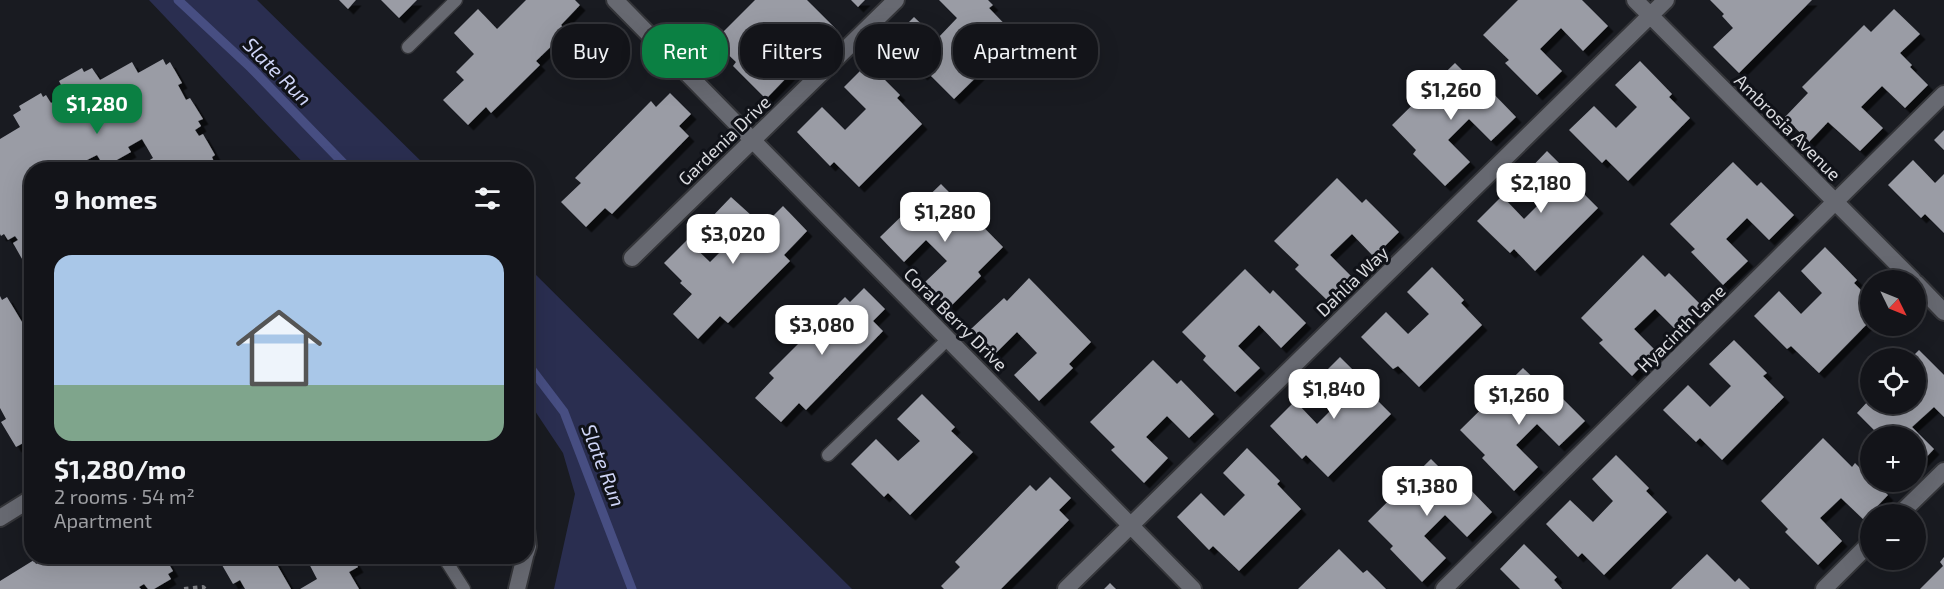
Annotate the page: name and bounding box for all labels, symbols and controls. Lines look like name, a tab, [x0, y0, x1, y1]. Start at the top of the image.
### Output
chip: Buy	[552, 24, 630, 78]
chip: Rent	[642, 24, 728, 78]
chip: Filters	[740, 24, 843, 78]
chip: New	[855, 24, 941, 78]
chip: Apartment	[953, 24, 1098, 78]
water label: Slate Run	[239, 32, 317, 110]
street label: Ambrosia Avenue	[1730, 69, 1846, 185]
pin: $1,260	[1402, 70, 1500, 121]
text: $1,260	[1420, 77, 1482, 101]
pin: $1,280	[48, 84, 146, 135]
street label: Gardenia Drive	[673, 90, 775, 190]
text: $1,280	[66, 91, 128, 115]
pin: $2,180	[1492, 163, 1590, 214]
text: $2,180	[1511, 170, 1571, 194]
icon: filters	[471, 182, 504, 215]
text: 9 homes	[54, 183, 157, 214]
pin: $1,280	[896, 192, 994, 243]
text: $1,280	[914, 199, 976, 223]
pin: $3,020	[684, 214, 782, 265]
text: $3,020	[701, 221, 765, 245]
street label: Dahlia Way	[1311, 241, 1393, 321]
street label: Coral Berry Drive	[900, 263, 1012, 375]
north arrow	[1860, 270, 1926, 336]
map controls	[1860, 270, 1926, 570]
street label: Hyacinth Lane	[1632, 279, 1730, 377]
icon: home	[225, 294, 333, 402]
pin: $3,080	[773, 305, 871, 356]
text: $3,080	[789, 312, 855, 336]
button: locate	[1860, 348, 1926, 414]
pin: $1,840	[1285, 369, 1383, 420]
pin: $1,260	[1470, 375, 1568, 426]
text: $1,840	[1303, 376, 1365, 400]
text: $1,260	[1488, 382, 1550, 406]
water label: Slate Run	[577, 420, 631, 510]
button: +	[1860, 426, 1926, 492]
text: $1,280/mo	[54, 453, 186, 484]
pin: $1,380	[1378, 466, 1476, 517]
text: $1,380	[1396, 473, 1458, 497]
text: 2 rooms · 54 m²	[54, 484, 195, 508]
button: −	[1860, 504, 1926, 570]
text: Apartment	[54, 508, 152, 532]

